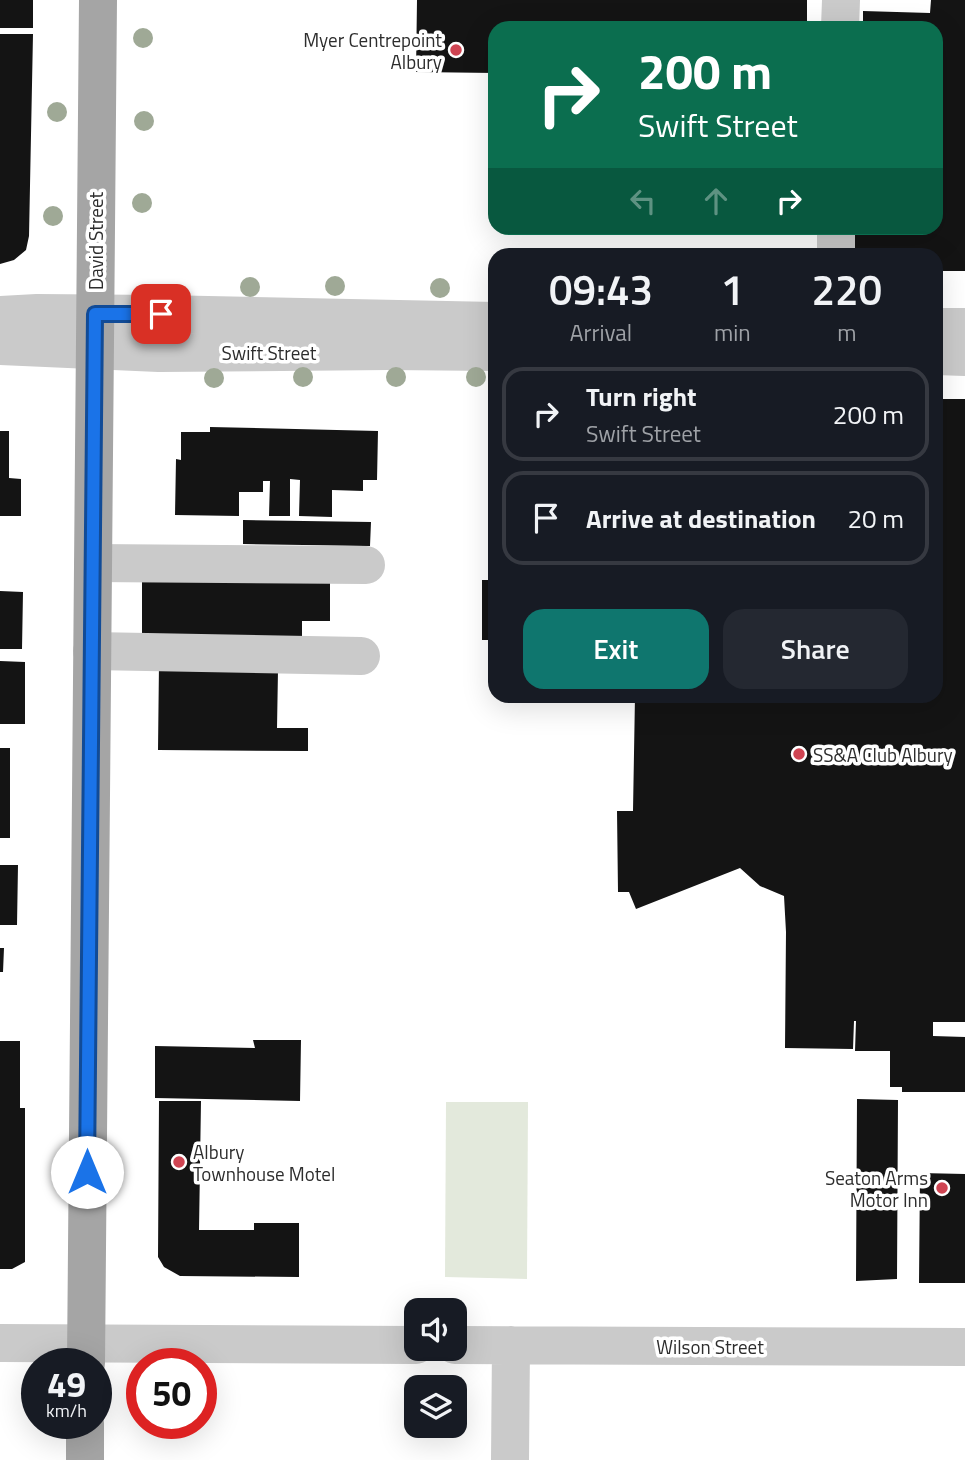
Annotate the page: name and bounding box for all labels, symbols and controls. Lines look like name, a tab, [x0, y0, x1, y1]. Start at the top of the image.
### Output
place label: Myer Centrepoint Albury	[303, 25, 442, 76]
text: 200 m	[638, 33, 772, 108]
marker: Myer Centrepoint Albury	[448, 42, 464, 58]
icon: right	[523, 49, 614, 140]
text: Swift Street	[638, 101, 798, 149]
icon: left	[624, 182, 662, 220]
icon: ahead	[697, 182, 735, 220]
icon: right	[770, 182, 808, 220]
street label: David Street	[81, 192, 110, 290]
text: 09:43	[549, 257, 653, 321]
text: 1	[721, 257, 744, 321]
text: 220	[812, 257, 882, 321]
pin	[131, 284, 191, 344]
icon: arrive	[142, 295, 180, 333]
text: Arrival	[570, 315, 632, 350]
text: min	[714, 315, 751, 350]
text: m	[837, 315, 856, 350]
street label: Swift Street	[222, 338, 317, 367]
text: Turn right	[586, 377, 697, 416]
icon: right	[527, 395, 565, 433]
text: 200 m	[833, 395, 904, 434]
text: Swift Street	[586, 416, 701, 451]
icon: arrive	[527, 499, 565, 537]
text: Arrive at destination	[586, 499, 816, 538]
text: 20 m	[847, 499, 904, 538]
button: Exit	[523, 609, 709, 689]
button: Share	[723, 609, 908, 689]
place label: SS&A Club Albury	[813, 740, 953, 769]
marker: SS&A Club Albury	[791, 746, 807, 762]
position arrow	[50, 1135, 124, 1209]
place label: Albury Townhouse Motel	[193, 1137, 335, 1188]
marker: Albury Townhouse Motel	[171, 1154, 187, 1170]
place label: Seaton Arms Motor Inn	[825, 1163, 928, 1214]
marker: Seaton Arms Motor Inn	[934, 1180, 950, 1196]
map controls	[404, 1298, 467, 1438]
button: sound	[404, 1298, 467, 1361]
street label: Wilson Street	[656, 1332, 764, 1361]
speed limit sign: 50	[126, 1348, 217, 1439]
text: 49	[47, 1357, 86, 1411]
button: layers	[404, 1375, 467, 1438]
text: km/h	[46, 1397, 87, 1424]

